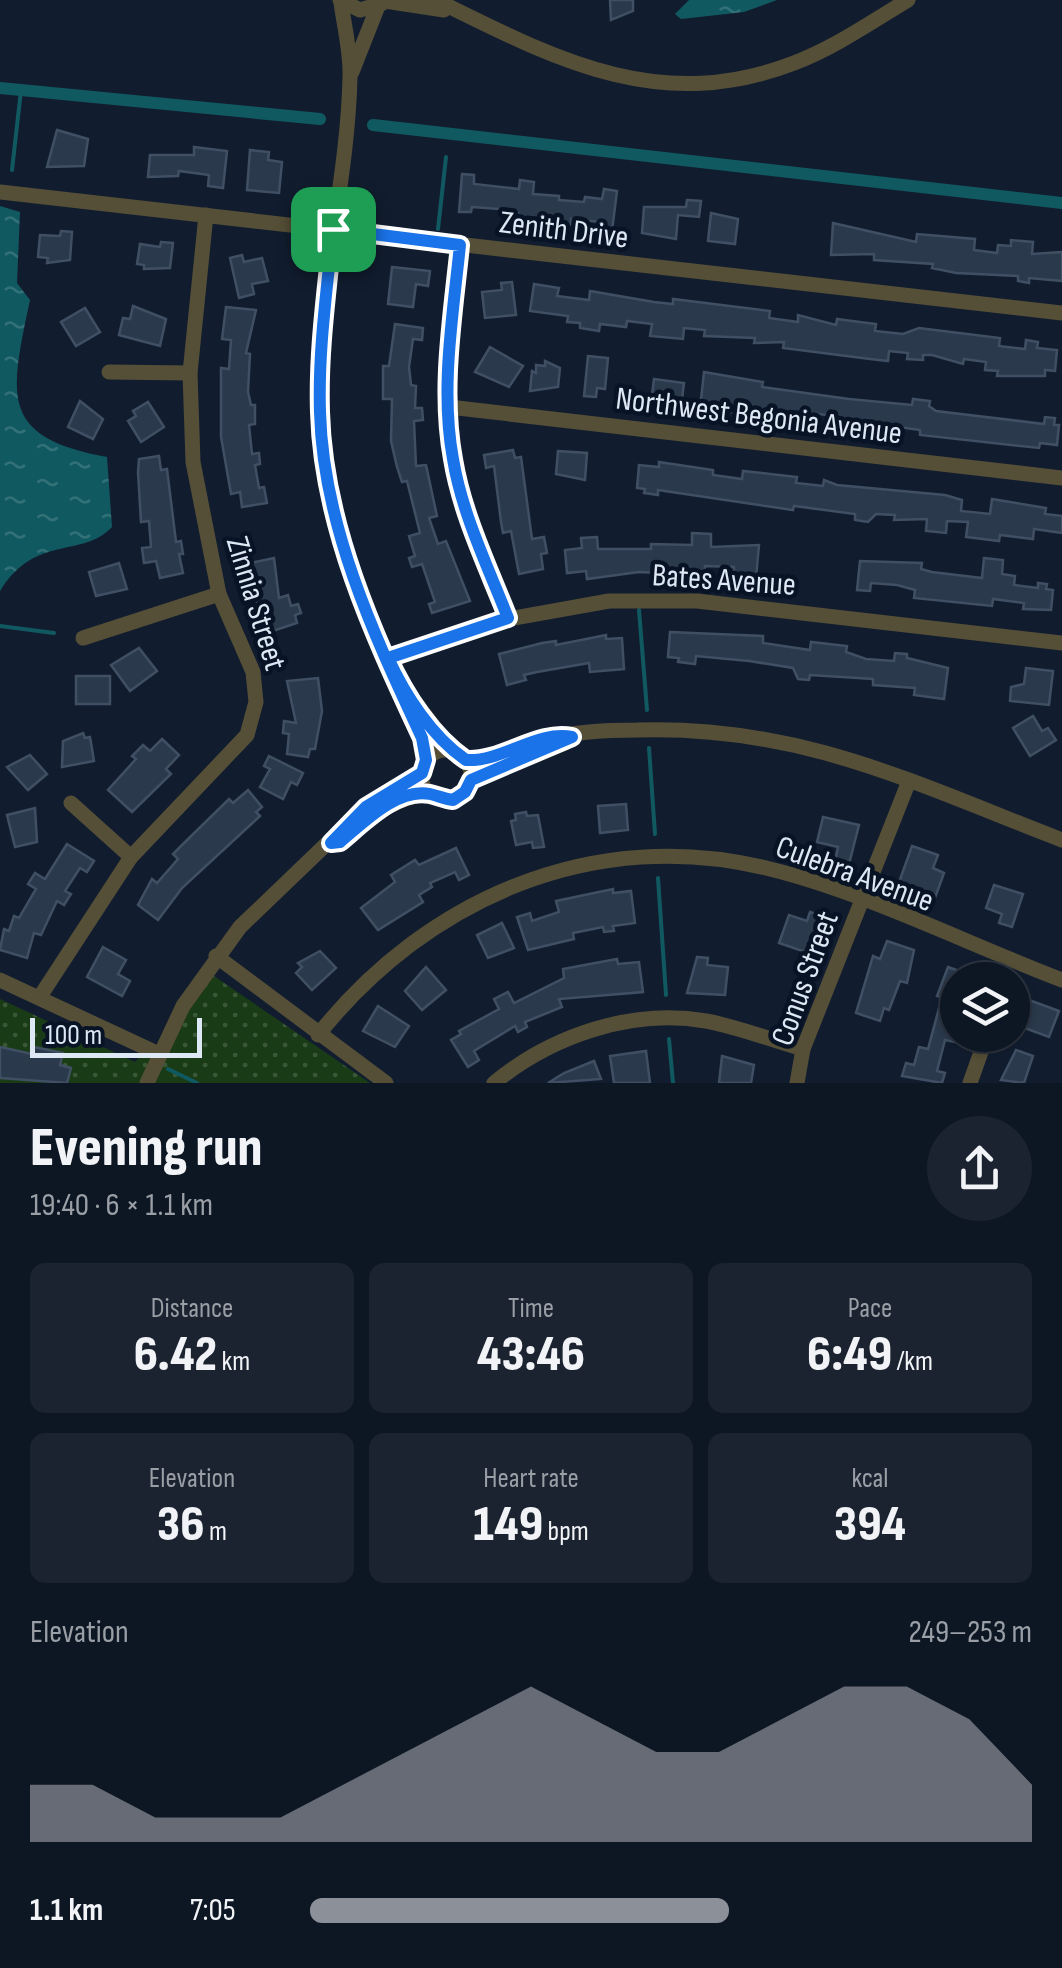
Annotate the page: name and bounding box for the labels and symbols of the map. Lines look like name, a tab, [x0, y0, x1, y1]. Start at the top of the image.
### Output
pin	[291, 187, 376, 272]
street label: Zenith Drive	[497, 203, 630, 258]
street label: Northwest Begonia Avenue	[614, 380, 904, 453]
street label: Zinnia Street	[217, 532, 294, 675]
street label: Bates Avenue	[651, 556, 797, 605]
street label: Culebra Avenue	[770, 828, 939, 921]
street label: Conus Street	[763, 906, 848, 1051]
scale bar	[30, 1013, 202, 1058]

